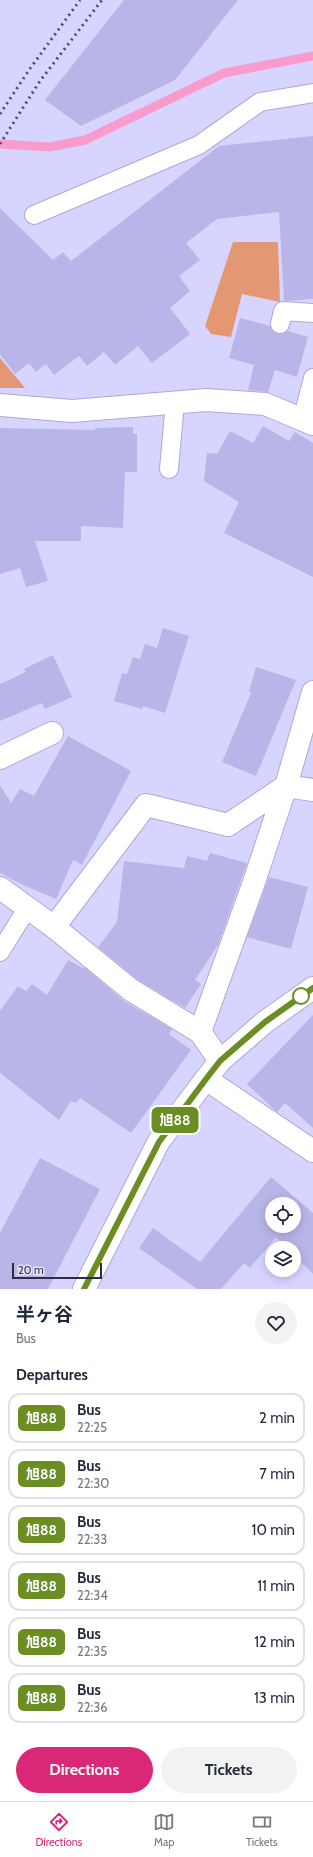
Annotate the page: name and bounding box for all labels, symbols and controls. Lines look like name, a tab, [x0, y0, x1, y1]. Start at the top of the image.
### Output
unlabelled marker	[292, 987, 310, 1005]
line badge: 旭88	[152, 1107, 198, 1133]
text: 旭88	[160, 1111, 190, 1129]
map controls	[265, 1197, 301, 1277]
button: locate	[265, 1197, 301, 1233]
button: layers	[265, 1241, 301, 1277]
scale bar	[12, 1261, 102, 1280]
text: 20 m	[18, 1263, 44, 1277]
button: heart	[255, 1302, 297, 1344]
text: 半ヶ谷	[16, 1303, 73, 1326]
text: Bus	[16, 1330, 36, 1346]
text: Departures	[16, 1366, 88, 1384]
text: Bus	[77, 1401, 101, 1419]
text: 旭88	[26, 1409, 57, 1427]
text: 2 min	[259, 1409, 295, 1427]
text: 22:25	[77, 1419, 107, 1435]
text: Bus	[77, 1457, 101, 1475]
text: 旭88	[26, 1465, 57, 1483]
text: 7 min	[259, 1465, 295, 1483]
text: 22:30	[77, 1475, 109, 1491]
text: Bus	[77, 1513, 101, 1531]
text: 旭88	[26, 1521, 57, 1539]
text: 10 min	[252, 1521, 295, 1539]
text: 22:33	[77, 1531, 107, 1547]
text: Bus	[77, 1569, 101, 1587]
text: 旭88	[26, 1577, 57, 1595]
text: 11 min	[257, 1577, 295, 1595]
text: 22:34	[77, 1587, 108, 1603]
text: Bus	[77, 1625, 101, 1643]
text: 旭88	[26, 1633, 57, 1651]
text: 12 min	[254, 1633, 295, 1651]
text: 22:35	[77, 1643, 107, 1659]
text: Bus	[77, 1681, 101, 1699]
text: 旭88	[26, 1689, 57, 1707]
text: 13 min	[254, 1689, 295, 1707]
text: 22:36	[77, 1699, 108, 1715]
button: Directions	[16, 1747, 153, 1793]
button: Tickets	[161, 1747, 297, 1793]
tab: Directions	[35, 1811, 82, 1849]
tab: Map	[153, 1811, 175, 1849]
tab: Tickets	[246, 1811, 278, 1849]

